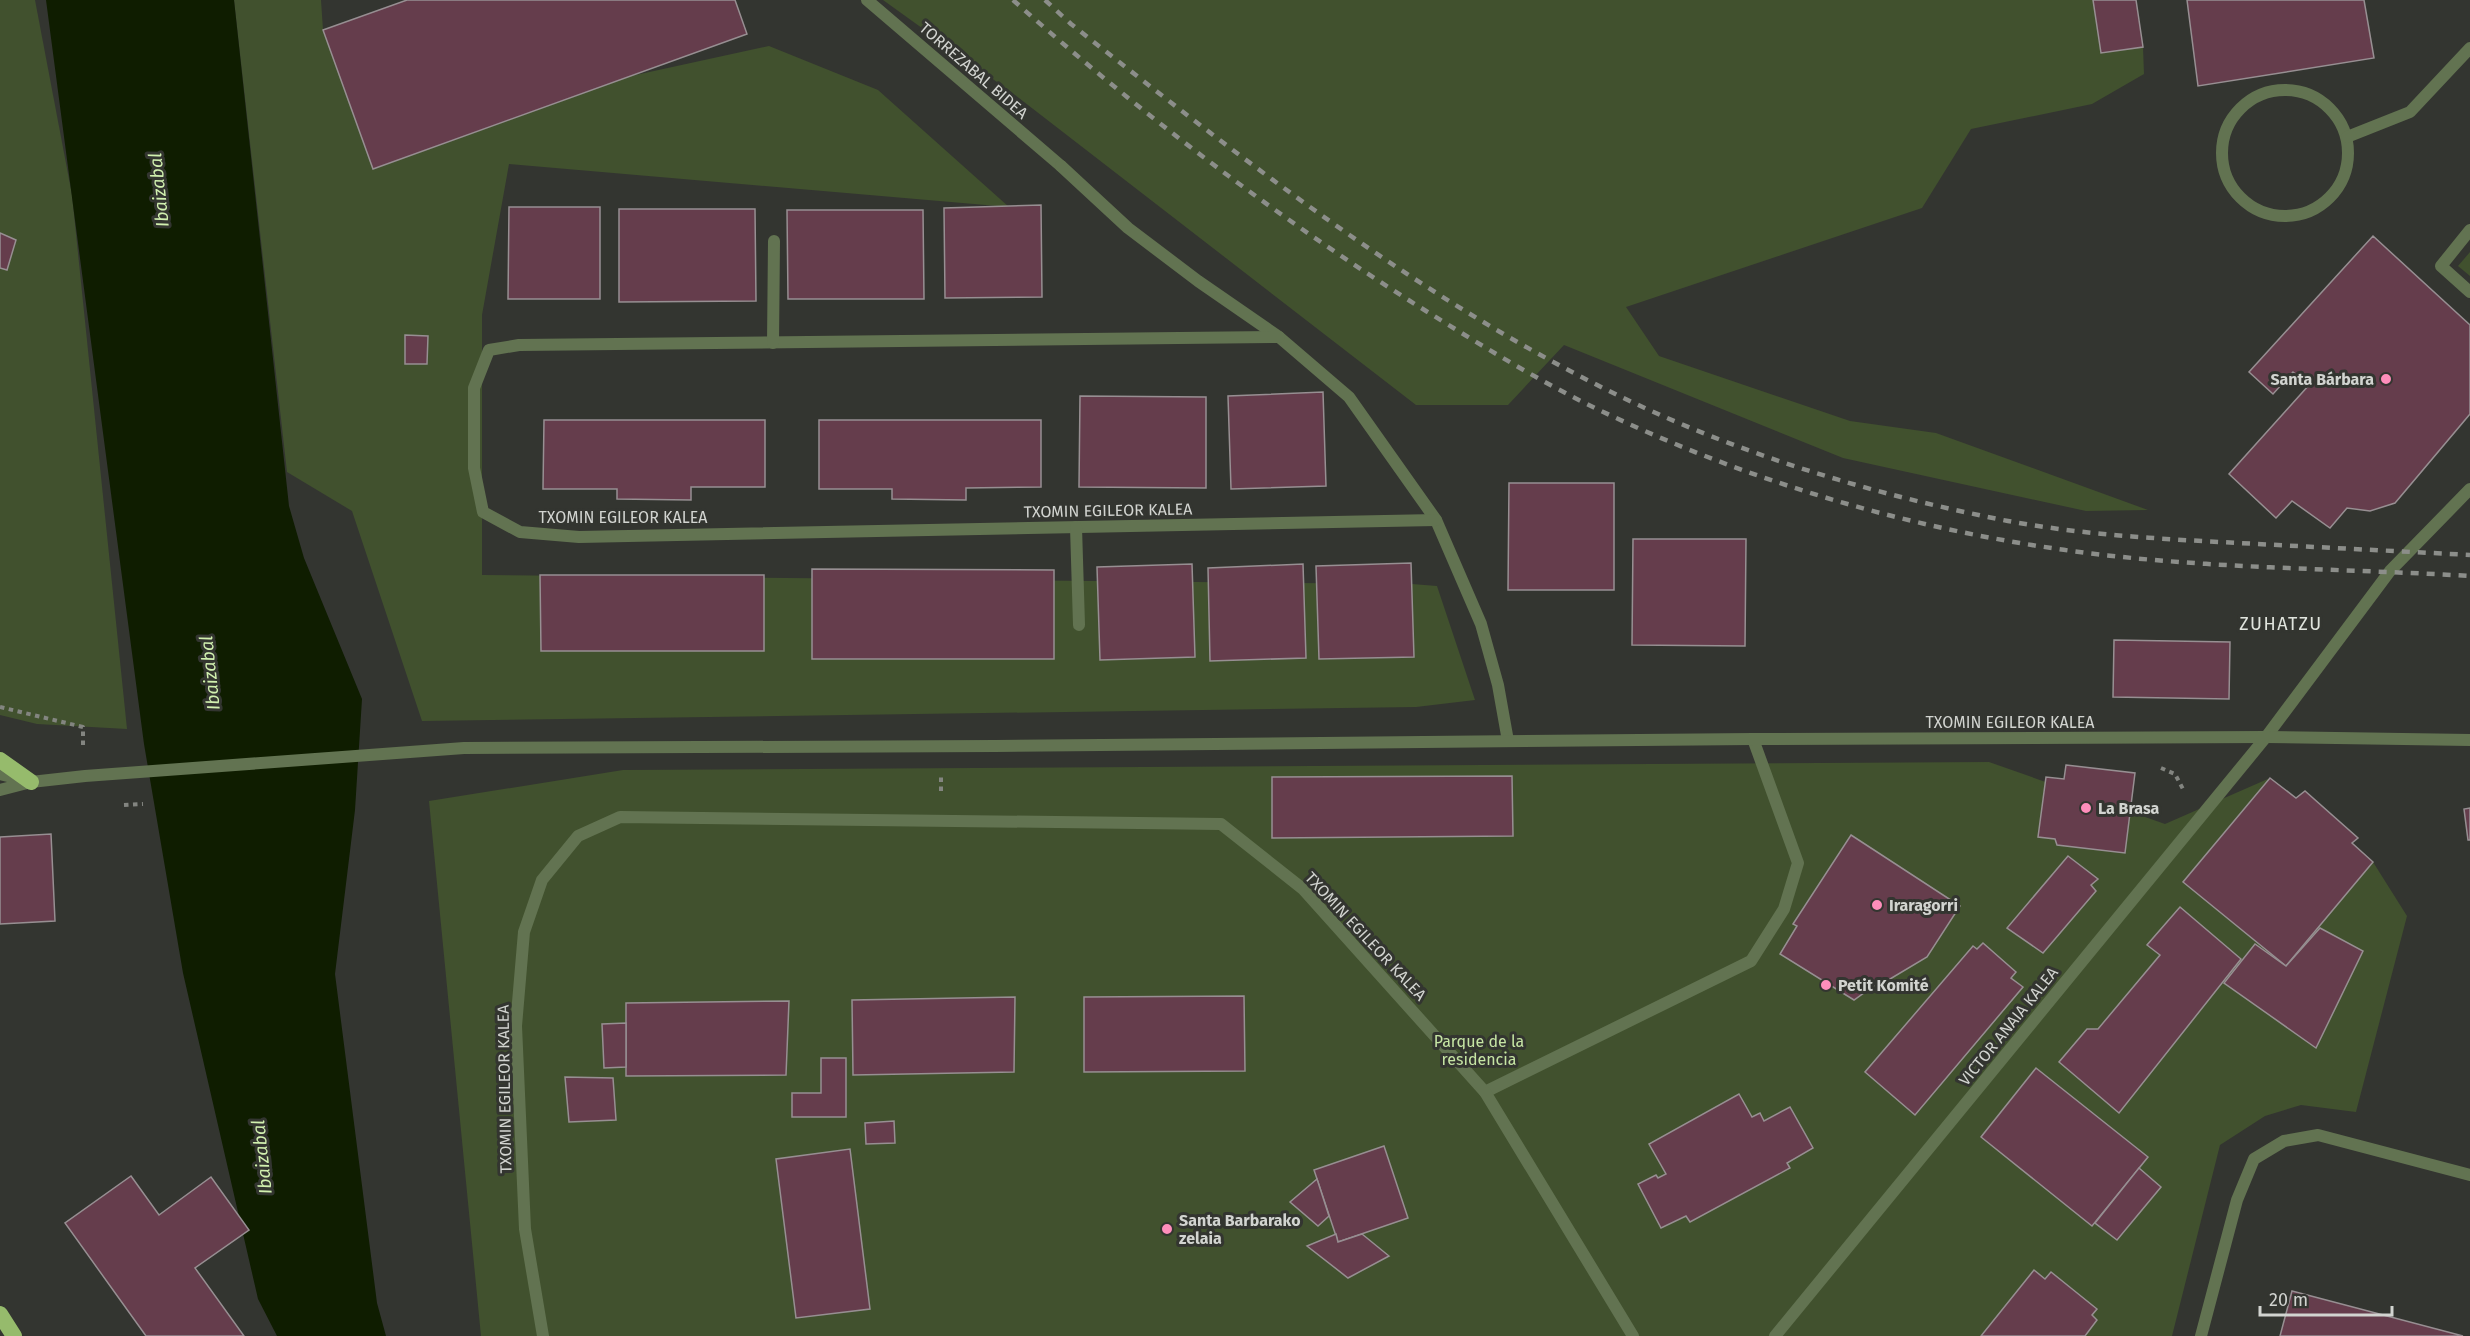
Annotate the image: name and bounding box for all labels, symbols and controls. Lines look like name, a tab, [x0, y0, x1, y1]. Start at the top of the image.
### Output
street label: TORREZABAL BIDEA	[916, 18, 1032, 123]
water label: Ibaizabal	[144, 152, 174, 228]
place label: Santa Bárbara	[2270, 370, 2374, 389]
marker: Santa Bárbara	[2379, 372, 2393, 386]
street label: TXOMIN EGILEOR KALEA	[1023, 500, 1193, 521]
street label: TXOMIN EGILEOR KALEA	[539, 508, 708, 527]
district label: ZUHATZU	[2239, 613, 2323, 635]
water label: Ibaizabal	[195, 635, 225, 711]
street label: TXOMIN EGILEOR KALEA	[1926, 713, 2095, 732]
place label: La Brasa	[2098, 799, 2160, 818]
marker: La Brasa	[2079, 801, 2093, 815]
street label: TXOMIN EGILEOR KALEA	[1301, 868, 1431, 1005]
place label: Iraragorri	[1889, 896, 1958, 915]
marker: Iraragorri	[1870, 898, 1884, 912]
street label: VICTOR ANAIA KALEA	[1955, 963, 2062, 1089]
place label: Petit Komité	[1838, 976, 1929, 995]
marker: Petit Komité	[1819, 978, 1833, 992]
street label: TXOMIN EGILEOR KALEA	[494, 1004, 515, 1174]
park label: Parque de la residencia	[1434, 1032, 1524, 1069]
water label: Ibaizabal	[247, 1119, 277, 1195]
place label: Santa Barbarako zelaia	[1179, 1211, 1301, 1248]
marker: Santa Barbarako zelaia	[1160, 1222, 1174, 1236]
scale bar	[2260, 1279, 2392, 1317]
text: 20 m	[2269, 1289, 2308, 1311]

